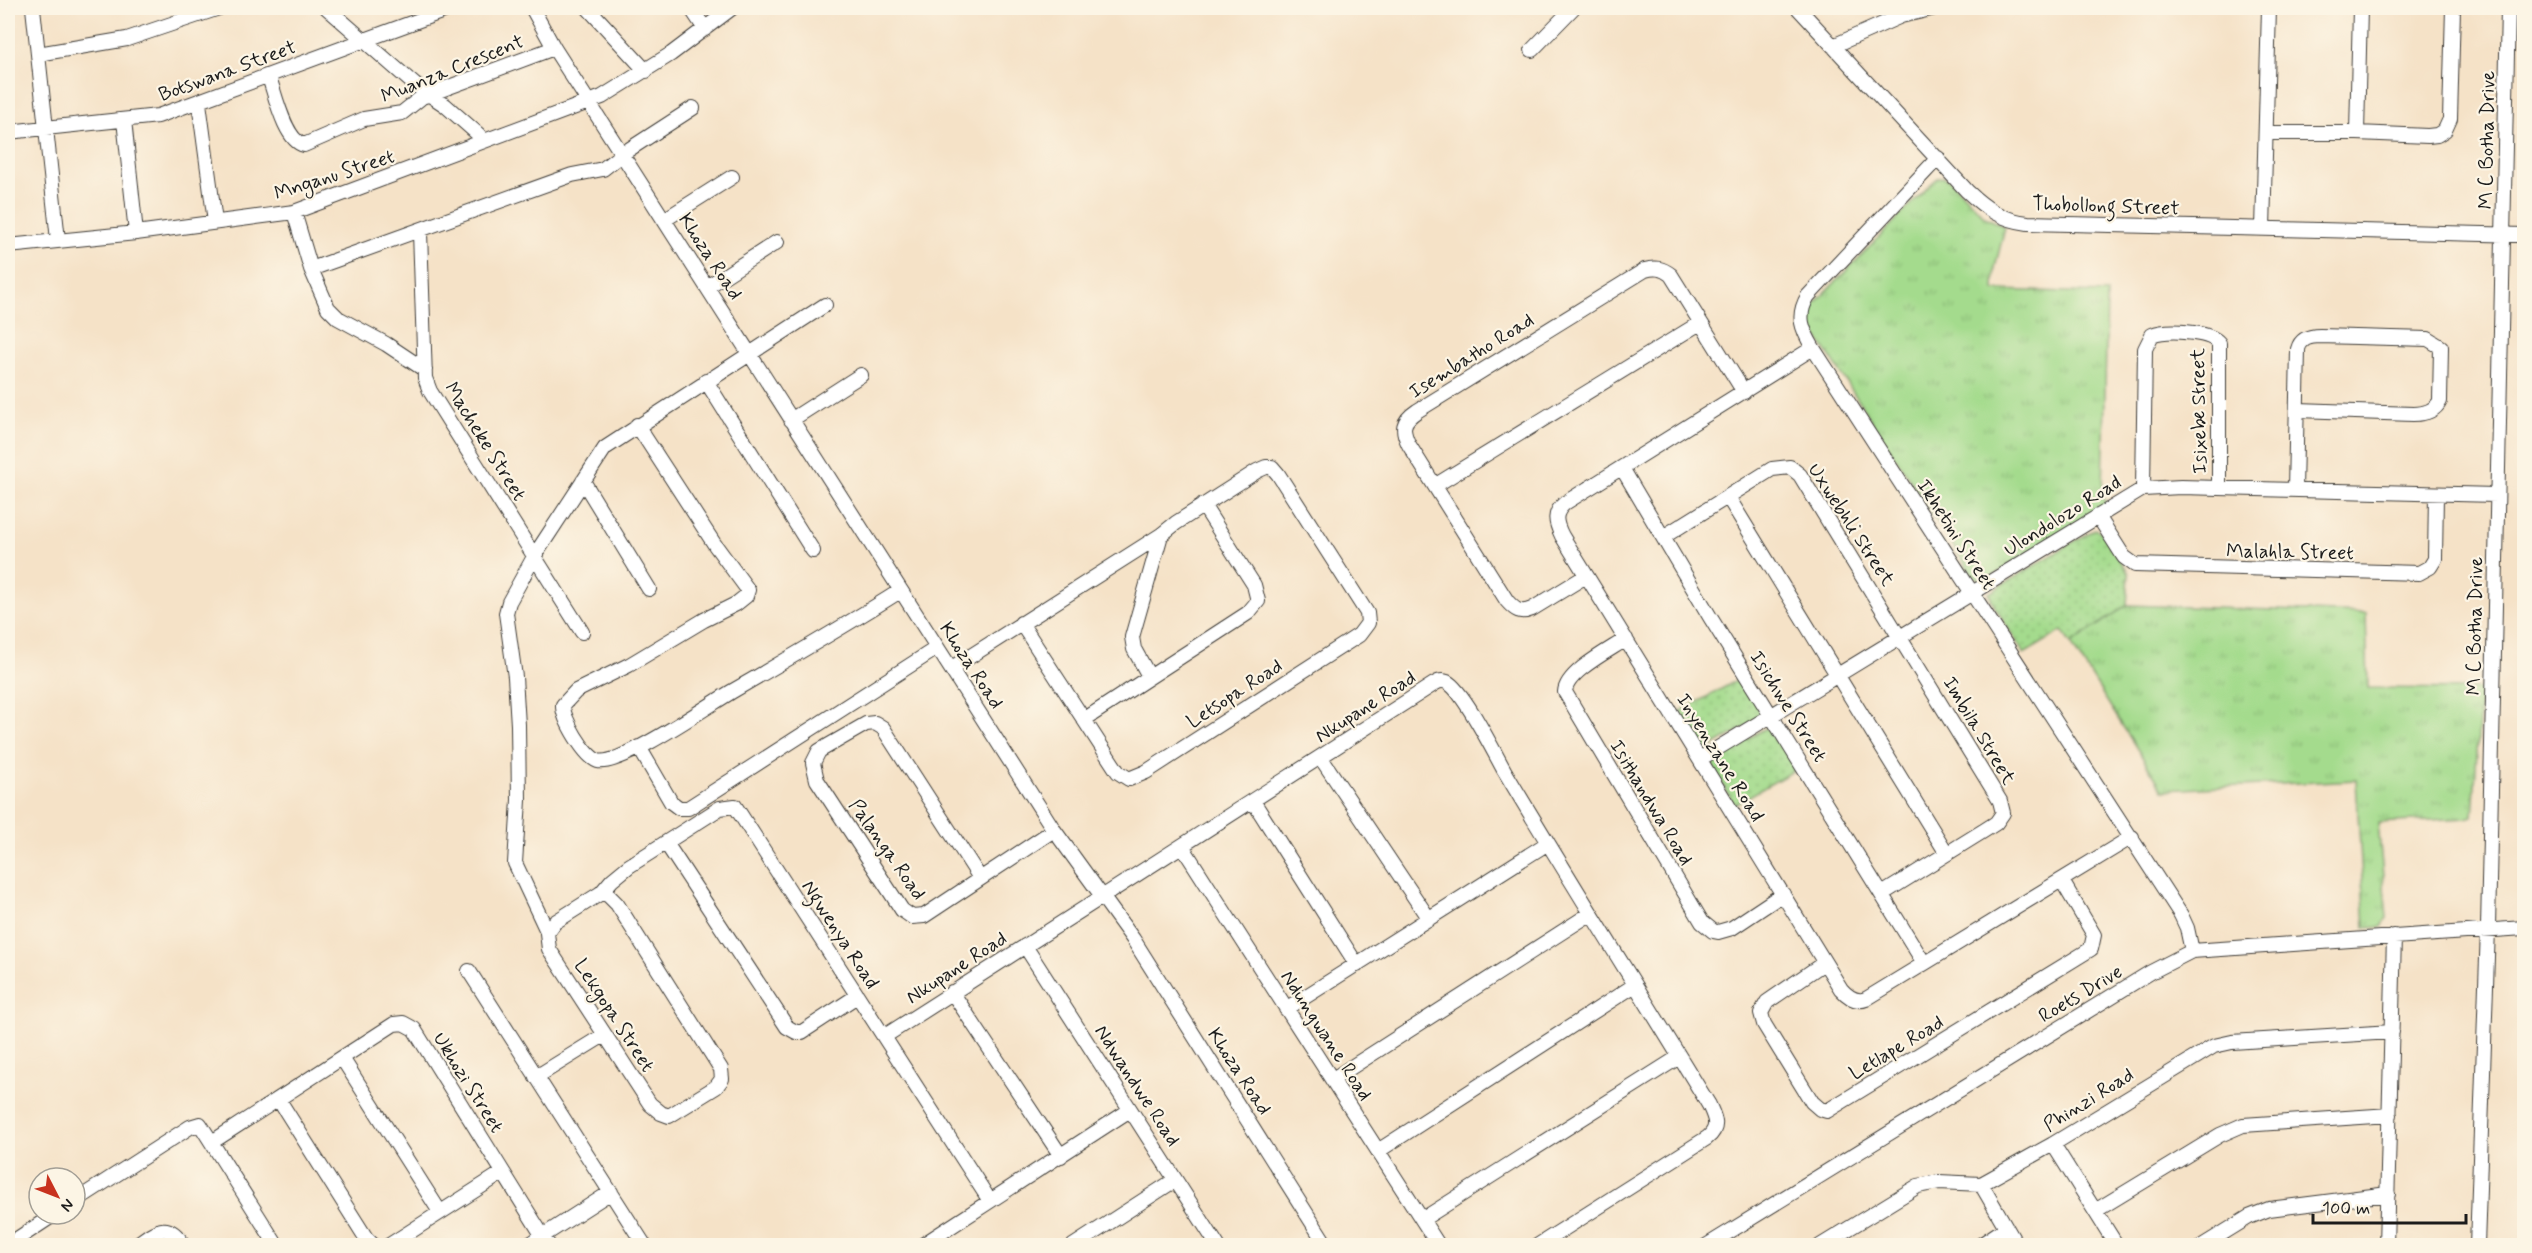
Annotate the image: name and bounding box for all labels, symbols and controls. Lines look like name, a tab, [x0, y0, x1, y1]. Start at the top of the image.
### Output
street label: Muanza Crescent	[377, 28, 528, 110]
street label: Botswana Street	[155, 34, 300, 109]
street label: M C Botha Drive	[2473, 70, 2502, 210]
street label: Mnganu Street	[271, 143, 398, 209]
street label: Thobollong Street	[2032, 190, 2180, 225]
street label: Khoza Road	[671, 208, 748, 306]
street label: Isembatho Road	[1404, 307, 1539, 405]
street label: Isixebe Street	[2185, 348, 2214, 474]
street label: Macheke Street	[437, 377, 532, 506]
street label: Uxwebhli Street	[1801, 458, 1901, 592]
street label: Ulondolozo Road	[1999, 469, 2127, 563]
street label: Ikhetini Street	[1910, 474, 2002, 595]
street label: Malahla Street	[2226, 538, 2354, 567]
street label: M C Botha Drive	[2461, 556, 2490, 696]
street label: Khoza Road	[932, 617, 1009, 715]
street label: Isichwe Street	[1743, 646, 1833, 768]
street label: Letsopa Road	[1182, 653, 1288, 735]
street label: Nkupane Road	[1310, 665, 1422, 750]
street label: Imbila Street	[1936, 672, 2022, 790]
street label: Inyenzane Road	[1669, 688, 1770, 827]
street label: Isithandwa Road	[1603, 735, 1699, 871]
street label: Palanga Road	[842, 794, 932, 906]
street label: Ngwenya Road	[793, 875, 885, 996]
street label: Nkupane Road	[901, 926, 1013, 1011]
street label: Lekgopa Street	[566, 954, 660, 1078]
street label: Roets Drive	[2034, 959, 2128, 1030]
street label: Ndungwane Road	[1273, 965, 1378, 1106]
street label: Letlape Road	[1844, 1009, 1949, 1087]
street label: Ndwandwe Road	[1087, 1020, 1186, 1152]
street label: Khoza Road	[1200, 1023, 1277, 1121]
street label: Ukhozi Street	[426, 1027, 509, 1138]
street label: Phinzi Road	[2038, 1062, 2139, 1139]
north arrow	[27, 1166, 87, 1226]
scale bar	[2313, 1187, 2466, 1225]
text: N	[56, 1194, 78, 1216]
text: 100 m	[2322, 1197, 2370, 1221]

